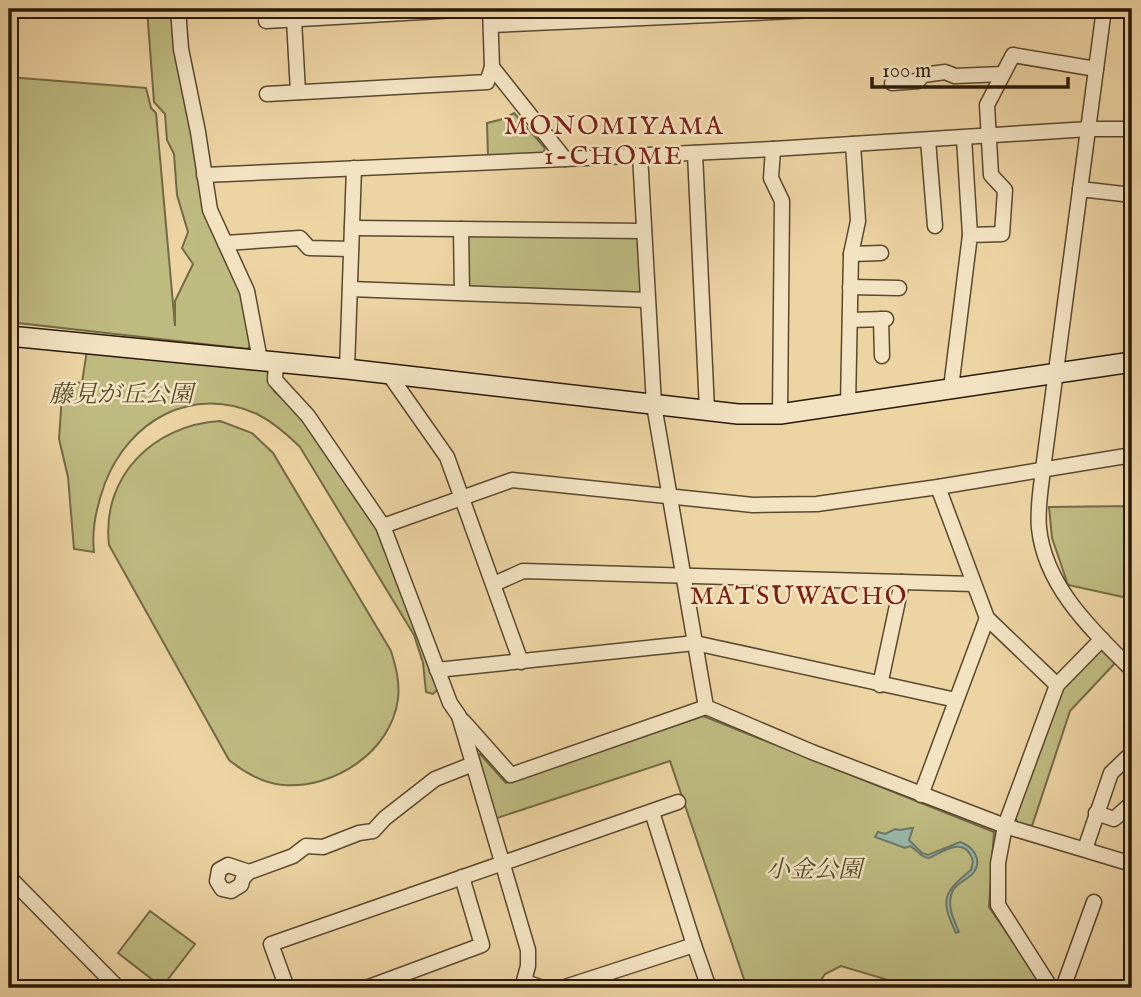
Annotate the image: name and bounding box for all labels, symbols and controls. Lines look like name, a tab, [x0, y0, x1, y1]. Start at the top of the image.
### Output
scale bar	[872, 46, 1068, 90]
text: 100 m	[882, 58, 931, 85]
district label: MONOMIYAMA 1-CHOME	[503, 110, 725, 173]
park label: 藤見が丘公園	[49, 380, 197, 411]
district label: MATSUWACHO	[690, 580, 908, 613]
park label: 小金公園	[766, 855, 866, 886]

